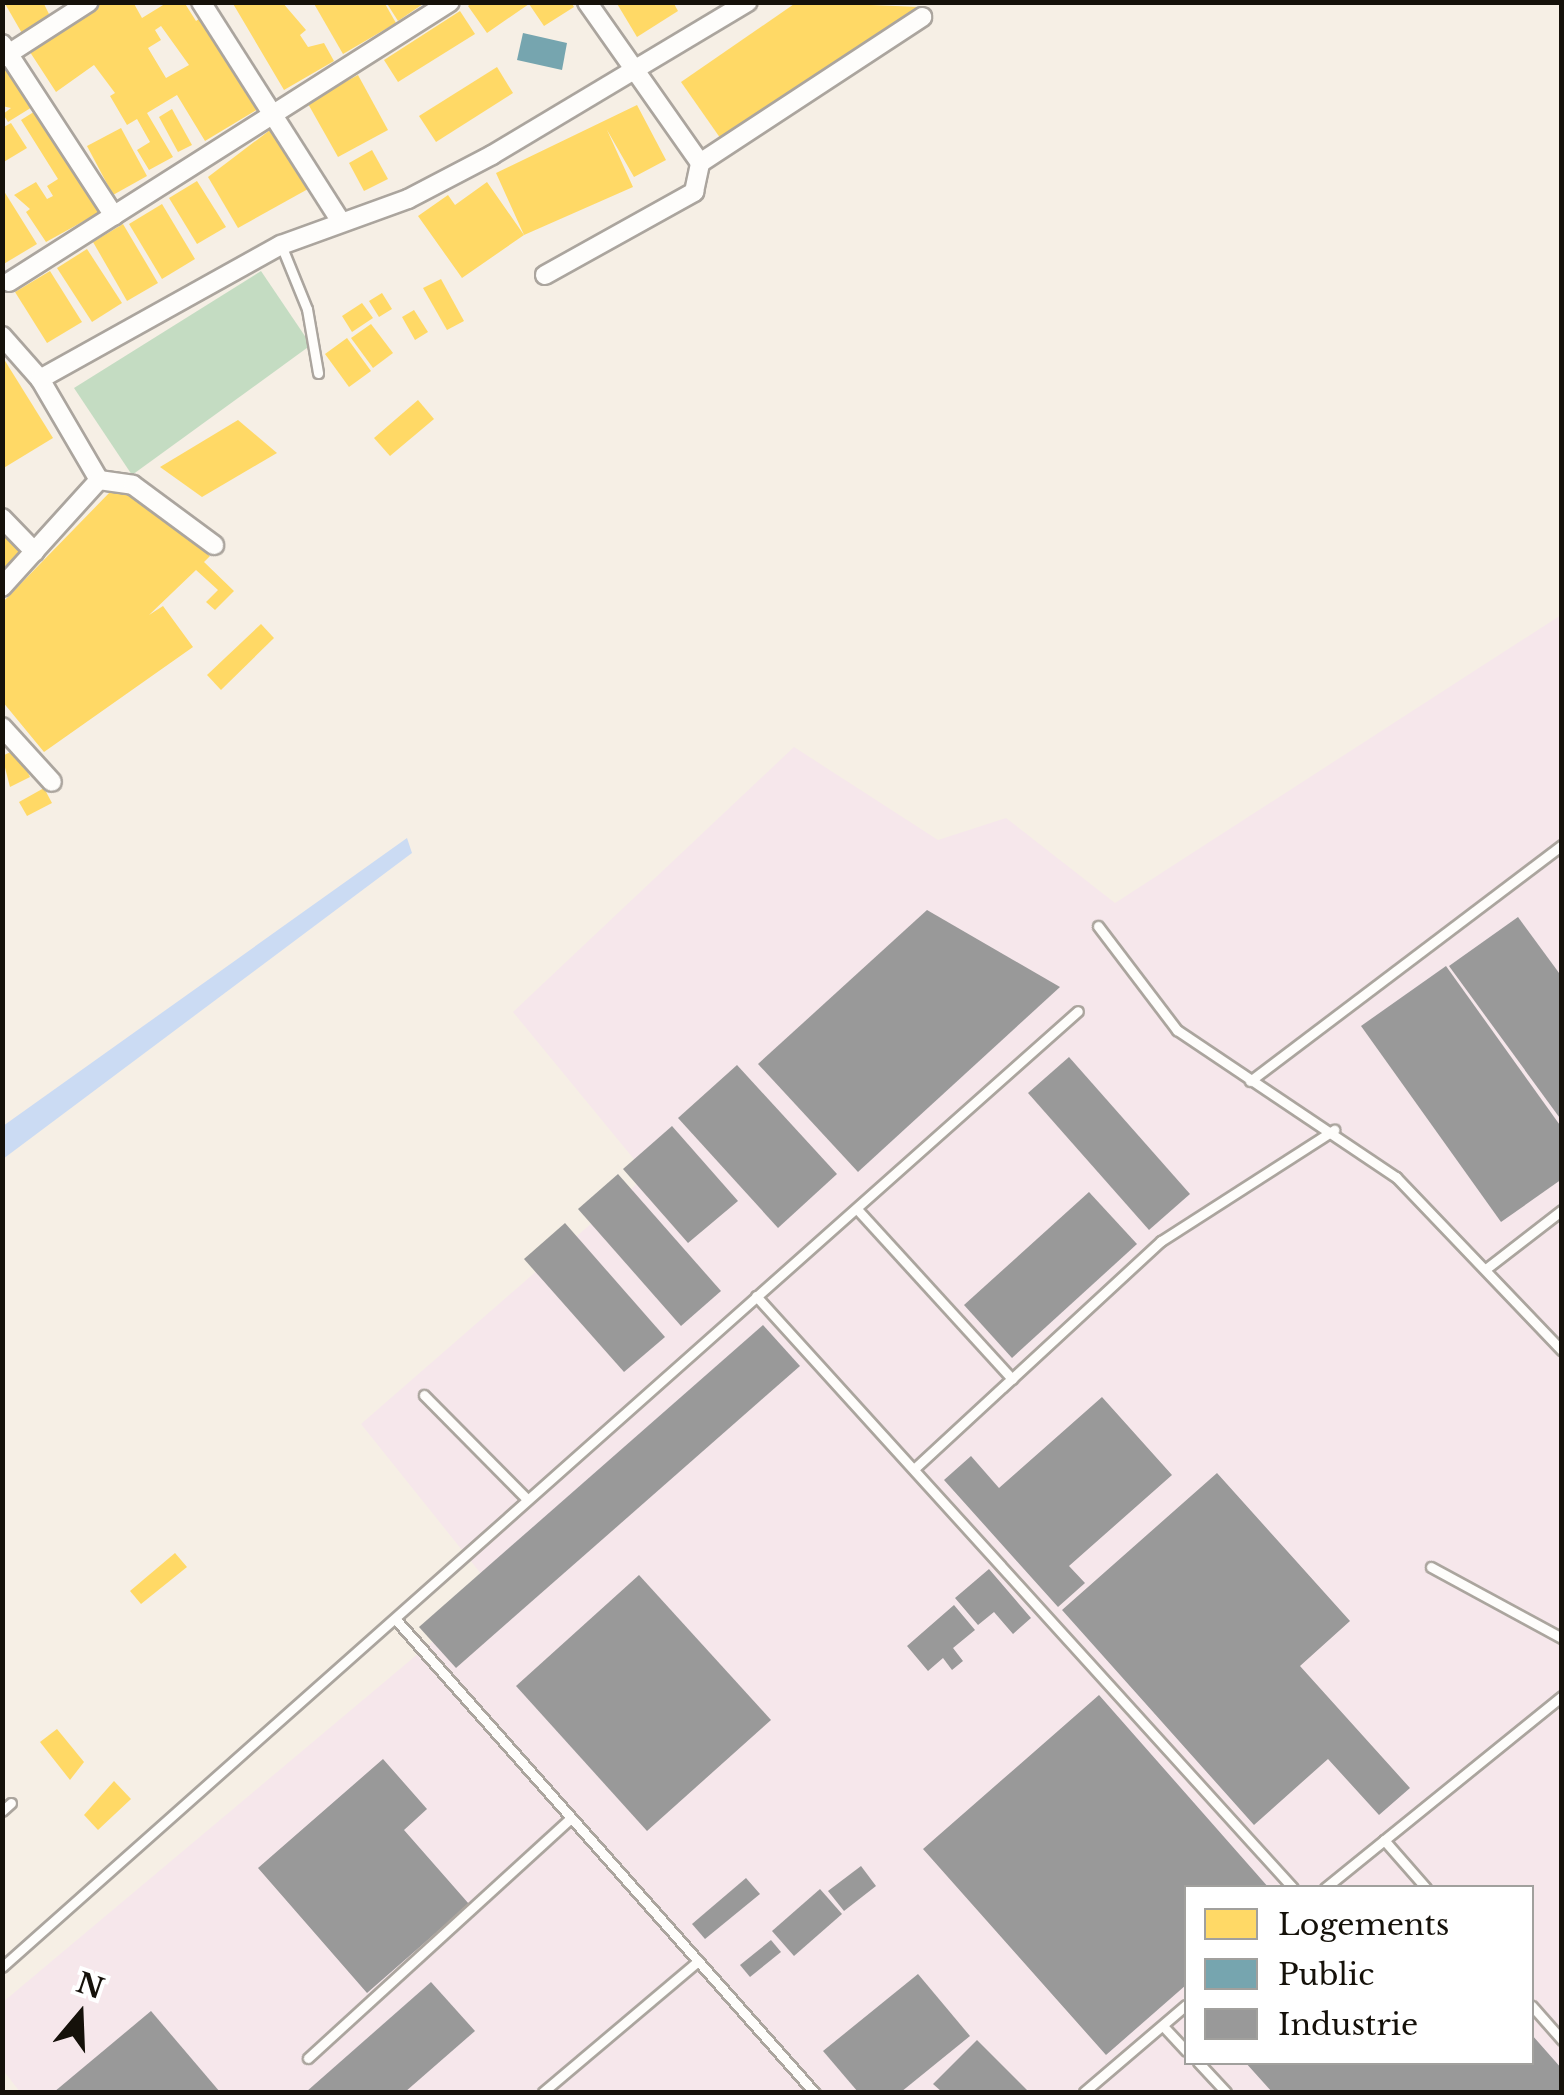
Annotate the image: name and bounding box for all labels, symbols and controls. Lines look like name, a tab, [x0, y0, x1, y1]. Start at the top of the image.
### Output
legend	[1184, 1885, 1534, 2065]
text: Logements	[1278, 1906, 1449, 1943]
text: Public	[1278, 1956, 1374, 1993]
north arrow	[30, 1965, 130, 2065]
text: N	[72, 1965, 108, 2007]
text: Industrie	[1278, 2006, 1418, 2043]

